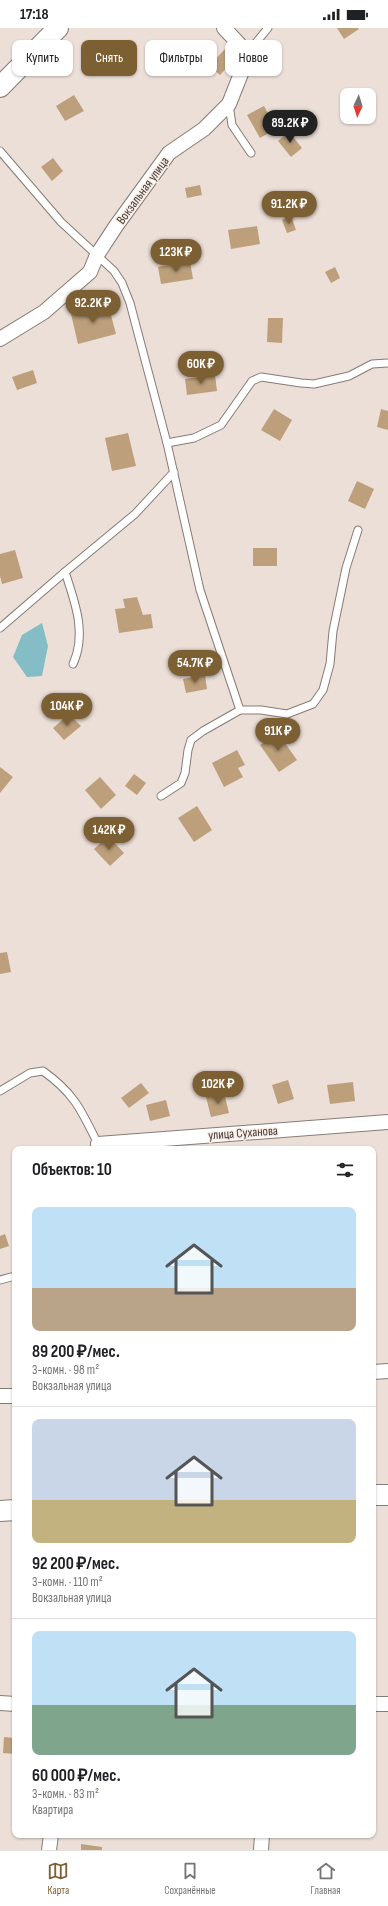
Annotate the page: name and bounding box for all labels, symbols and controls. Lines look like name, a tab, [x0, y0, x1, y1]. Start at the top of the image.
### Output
text: 17:18	[20, 5, 49, 24]
chip: Купить	[12, 40, 73, 76]
chip: Снять	[81, 40, 137, 76]
chip: Фильтры	[145, 40, 217, 76]
chip: Новое	[225, 40, 282, 76]
north arrow	[340, 88, 376, 124]
map controls	[340, 88, 376, 124]
pin: 89.2K ₽	[253, 110, 327, 144]
text: 89.2K ₽	[271, 115, 309, 131]
street label: Вокзальная улица	[113, 154, 173, 227]
pin: 91.2K ₽	[252, 191, 326, 225]
text: 91.2K ₽	[271, 196, 307, 212]
pin: 123K ₽	[143, 239, 209, 273]
text: 123K ₽	[160, 244, 192, 260]
pin: 92.2K ₽	[56, 290, 130, 324]
text: 92.2K ₽	[75, 295, 111, 311]
pin: 60K ₽	[173, 351, 229, 385]
text: 60K ₽	[187, 356, 215, 372]
pin: 54.7K ₽	[158, 650, 232, 684]
text: 54.7K ₽	[177, 655, 213, 671]
pin: 104K ₽	[34, 693, 100, 727]
text: 104K ₽	[50, 698, 84, 714]
pin: 91K ₽	[250, 718, 306, 752]
text: 91K ₽	[264, 723, 292, 739]
pin: 142K ₽	[76, 817, 142, 851]
text: 142K ₽	[93, 822, 125, 838]
pin: 102K ₽	[185, 1071, 251, 1105]
text: 102K ₽	[202, 1076, 234, 1092]
street label: улица Суханова	[208, 1123, 278, 1143]
icon: filters	[334, 1159, 356, 1181]
text: Объектов: 10	[32, 1160, 112, 1180]
icon: home	[158, 1233, 230, 1305]
text: 89 200 ₽/мес.	[32, 1342, 120, 1362]
text: 3-комн. · 98 m²	[32, 1362, 99, 1378]
text: Вокзальная улица	[32, 1378, 111, 1394]
icon: home	[158, 1445, 230, 1517]
text: 92 200 ₽/мес.	[32, 1554, 119, 1574]
text: 3-комн. · 110 m²	[32, 1574, 103, 1590]
text: Вокзальная улица	[32, 1590, 111, 1606]
icon: home	[158, 1657, 230, 1729]
text: 60 000 ₽/мес.	[32, 1766, 121, 1786]
text: 3-комн. · 83 m²	[32, 1786, 99, 1802]
text: Квартира	[32, 1802, 73, 1818]
tab: Карта	[47, 1860, 69, 1897]
tab: Сохранённые	[164, 1860, 216, 1897]
tab: Главная	[311, 1860, 341, 1897]

